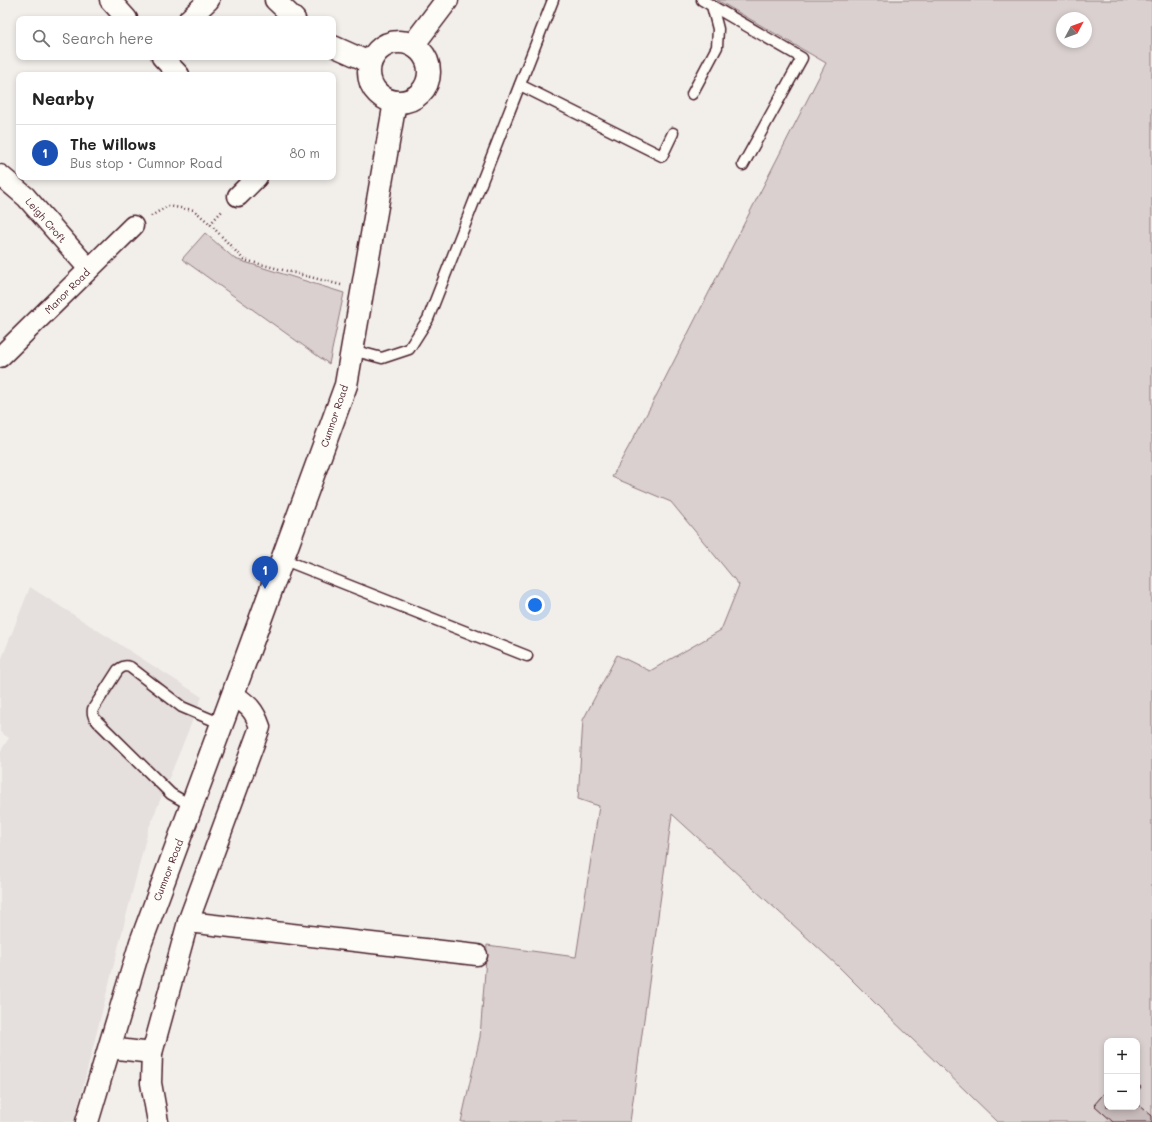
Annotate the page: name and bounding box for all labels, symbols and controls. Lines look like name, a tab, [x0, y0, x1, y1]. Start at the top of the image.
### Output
north arrow	[1056, 12, 1092, 48]
search box	[16, 16, 336, 60]
icon: search	[30, 27, 52, 49]
text: Search here	[62, 28, 153, 48]
text: Nearby	[32, 87, 94, 109]
text: The Willows	[70, 134, 156, 154]
text: 1	[42, 144, 48, 161]
text: 80 m	[290, 144, 320, 161]
text: Bus stop · Cumnor Road	[70, 154, 222, 171]
street label: Leigh Croft	[23, 194, 69, 246]
street label: Manor Road	[41, 265, 93, 317]
street label: Cumnor Road	[317, 383, 351, 449]
pin: 1	[252, 556, 278, 589]
your location	[525, 595, 545, 615]
street label: Cumnor Road	[150, 837, 186, 903]
map controls	[1104, 1038, 1140, 1110]
button: +	[1104, 1038, 1140, 1074]
button: −	[1104, 1074, 1140, 1110]

